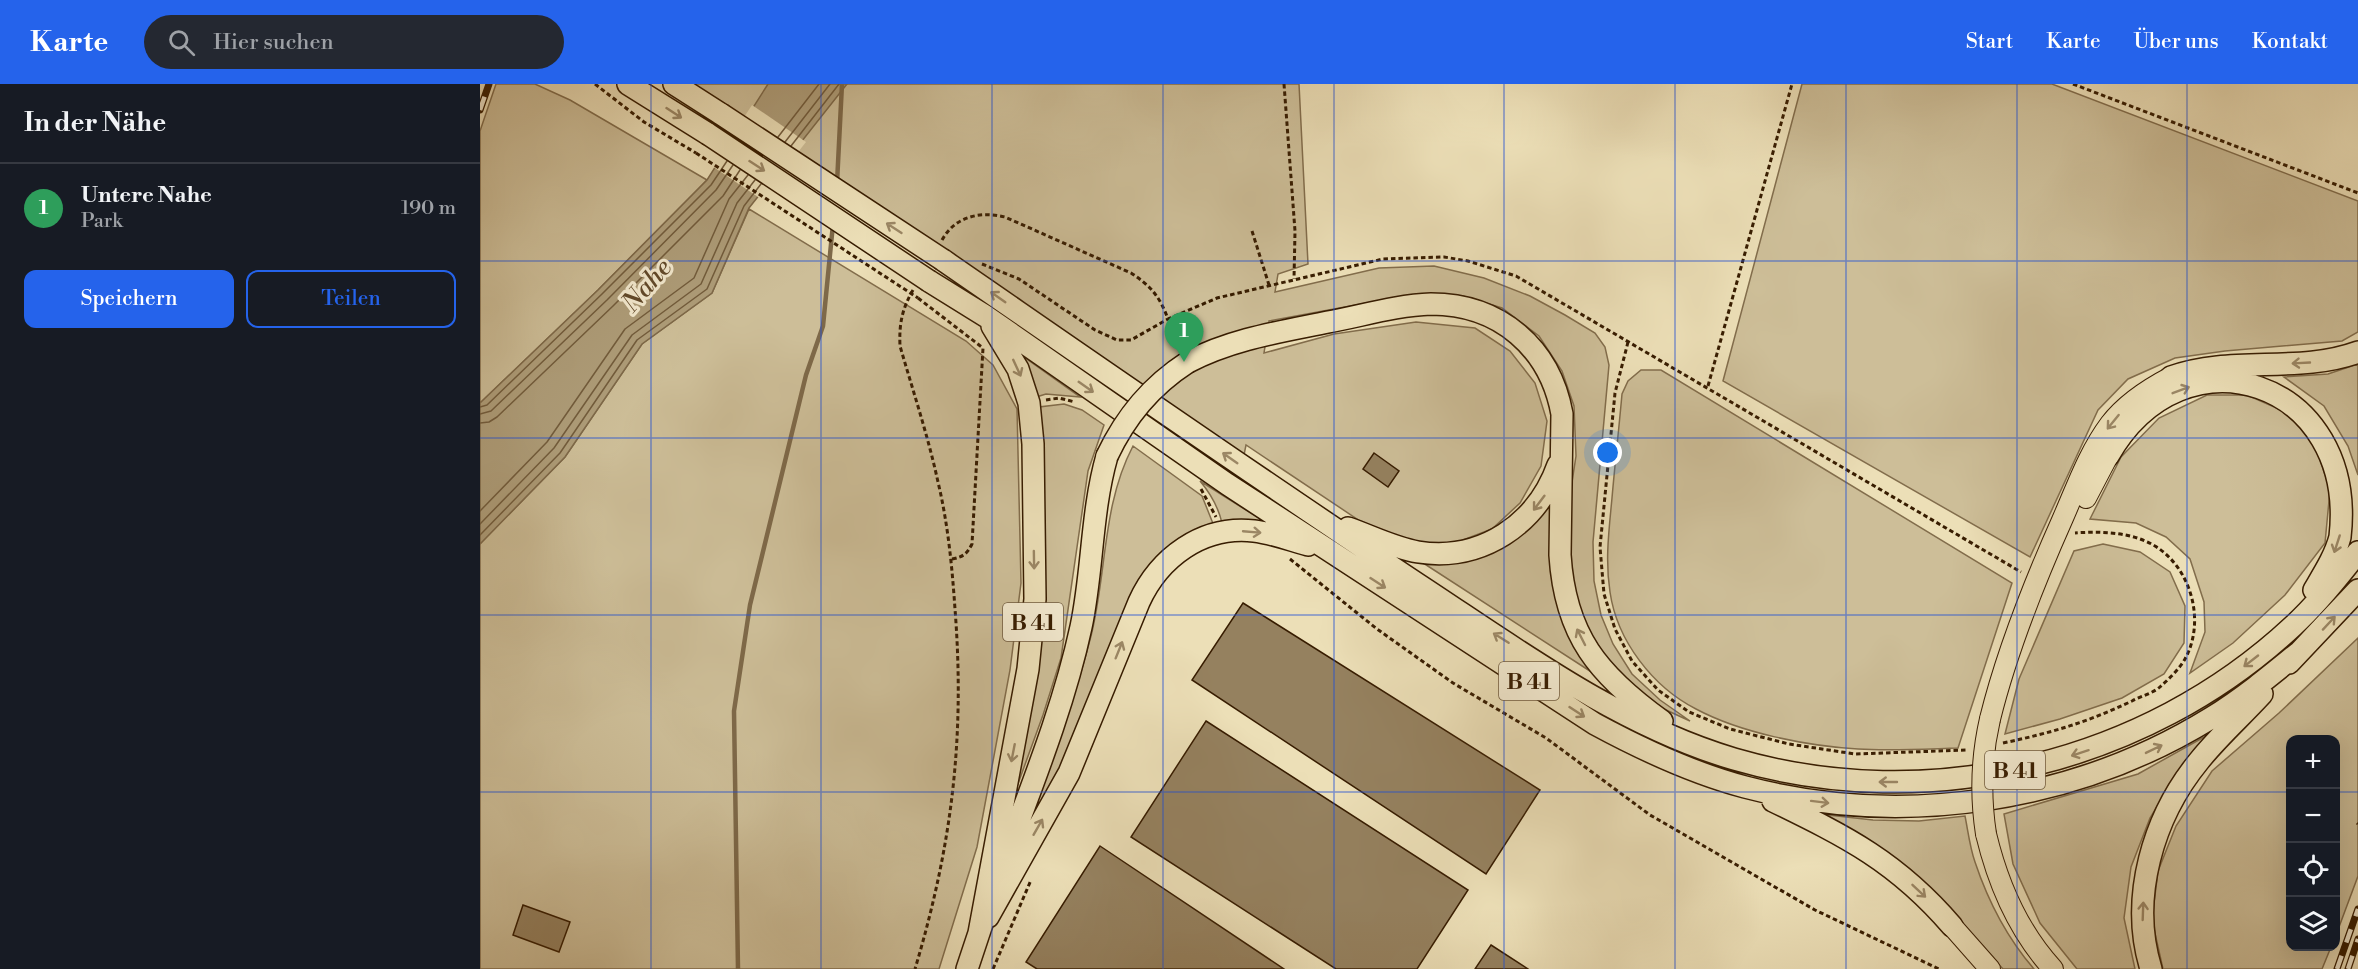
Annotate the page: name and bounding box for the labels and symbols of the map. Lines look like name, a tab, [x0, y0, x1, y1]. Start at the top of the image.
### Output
one-way arrow	[666, 107, 682, 119]
one-way arrow	[748, 160, 765, 173]
one-way arrow	[886, 221, 903, 234]
water label: Nahe	[614, 252, 679, 320]
one-way arrow	[990, 291, 1006, 303]
pin: 1	[1164, 312, 1204, 362]
one-way arrow	[2291, 357, 2311, 368]
one-way arrow	[1011, 358, 1023, 376]
one-way arrow	[1078, 381, 1094, 393]
one-way arrow	[2171, 384, 2189, 395]
one-way arrow	[2107, 413, 2120, 429]
your location	[1593, 438, 1622, 467]
one-way arrow	[1223, 452, 1239, 464]
one-way arrow	[1532, 495, 1545, 511]
one-way arrow	[1241, 527, 1261, 538]
one-way arrow	[2331, 534, 2342, 553]
one-way arrow	[1029, 550, 1040, 570]
one-way arrow	[1369, 578, 1386, 590]
road number: B 41	[1003, 603, 1063, 641]
one-way arrow	[2322, 615, 2336, 630]
one-way arrow	[1575, 629, 1587, 646]
one-way arrow	[1493, 632, 1510, 644]
one-way arrow	[1114, 641, 1125, 660]
one-way arrow	[2244, 655, 2260, 668]
road number: B 41	[1499, 662, 1559, 700]
one-way arrow	[1568, 707, 1585, 719]
one-way arrow	[1007, 743, 1018, 763]
one-way arrow	[2144, 743, 2162, 755]
one-way arrow	[2071, 748, 2090, 759]
road number: B 41	[1985, 751, 2045, 789]
one-way arrow	[1879, 776, 1899, 788]
one-way arrow	[1810, 797, 1830, 808]
one-way arrow	[1032, 819, 1044, 836]
one-way arrow	[1911, 883, 1926, 897]
one-way arrow	[2137, 902, 2149, 922]

